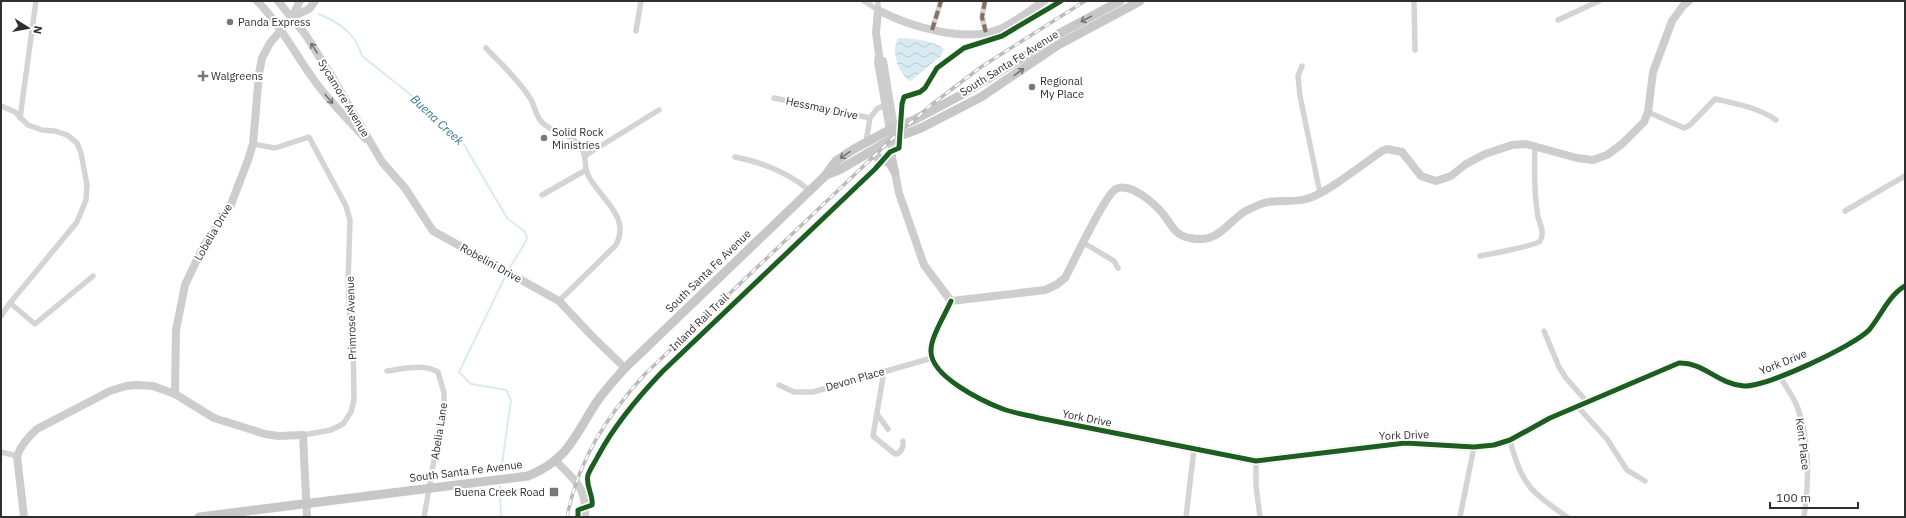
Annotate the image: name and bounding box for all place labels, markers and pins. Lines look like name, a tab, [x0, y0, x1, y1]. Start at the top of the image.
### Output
place label: Panda Express	[238, 15, 311, 29]
marker: Panda Express	[225, 17, 235, 27]
place label: Walgreens	[211, 69, 263, 83]
marker: Walgreens	[198, 71, 208, 81]
place label: Regional My Place	[1040, 74, 1084, 101]
marker: Regional My Place	[1027, 82, 1037, 92]
place label: Solid Rock Ministries	[552, 125, 604, 152]
marker: Solid Rock Ministries	[539, 133, 549, 143]
place label: Buena Creek Road	[454, 485, 545, 499]
marker: Buena Creek Road	[548, 486, 560, 498]

